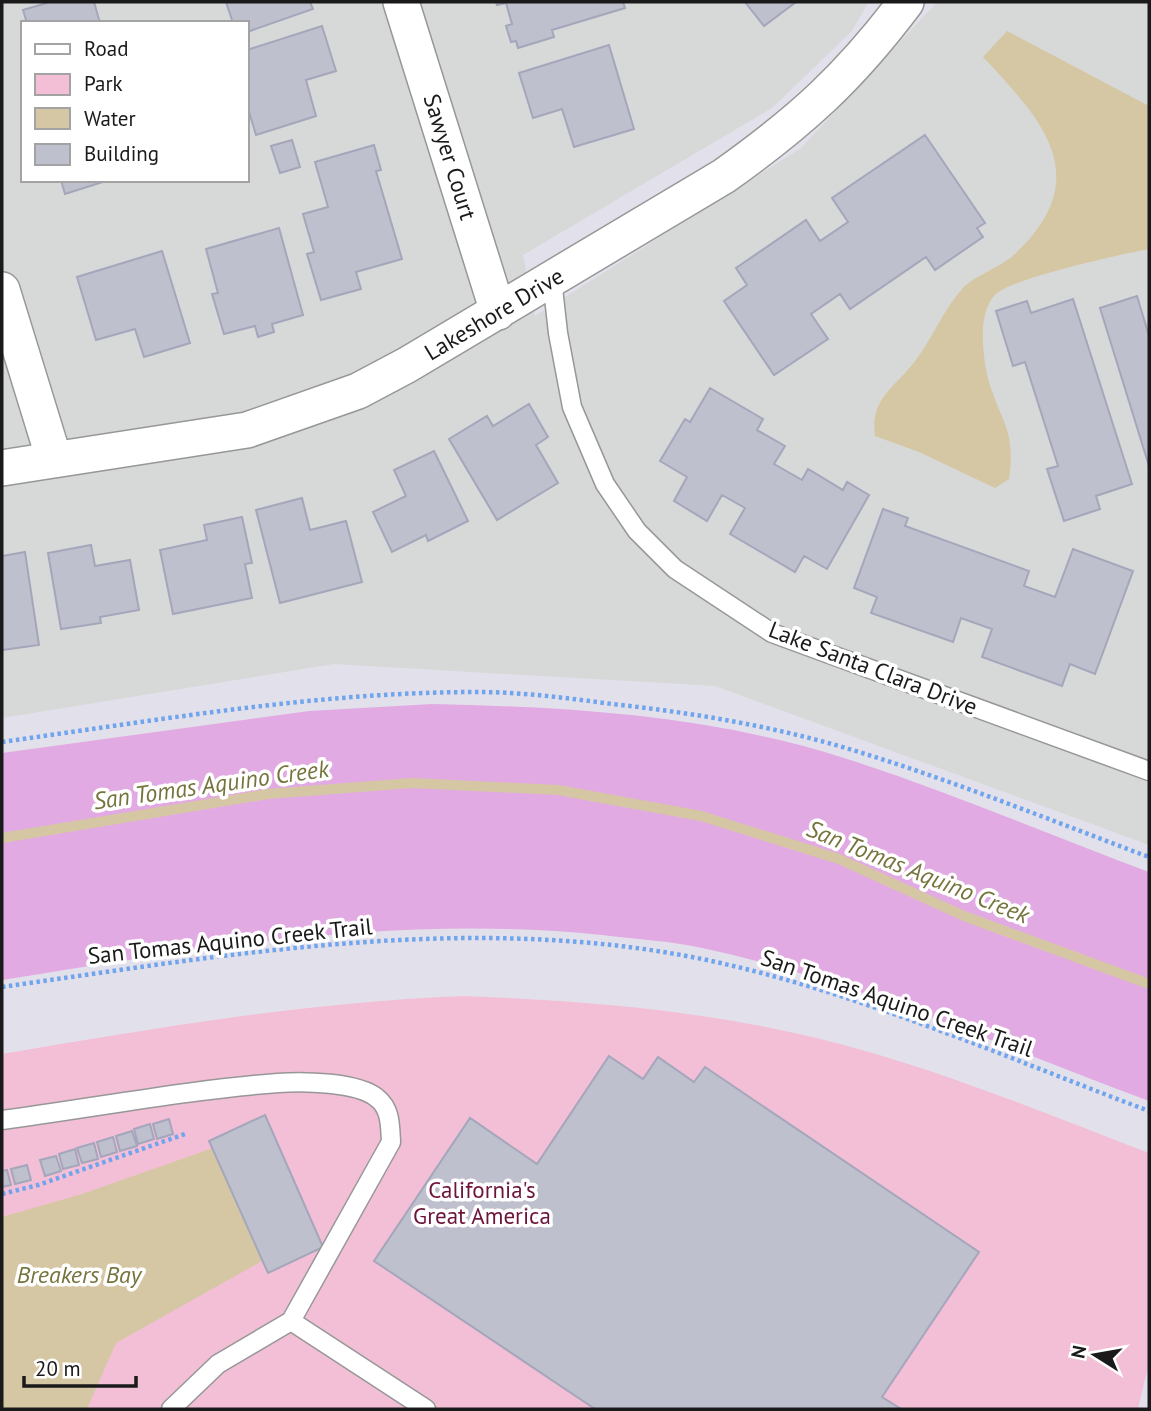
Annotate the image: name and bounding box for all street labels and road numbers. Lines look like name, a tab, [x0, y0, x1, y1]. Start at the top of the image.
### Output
street label: Sawyer Court	[418, 90, 483, 224]
street label: Lakeshore Drive	[419, 261, 569, 366]
street label: Lake Santa Clara Drive	[765, 614, 982, 721]
street label: San Tomas Aquino Creek Trail	[86, 911, 374, 970]
street label: San Tomas Aquino Creek Trail	[757, 942, 1037, 1063]

